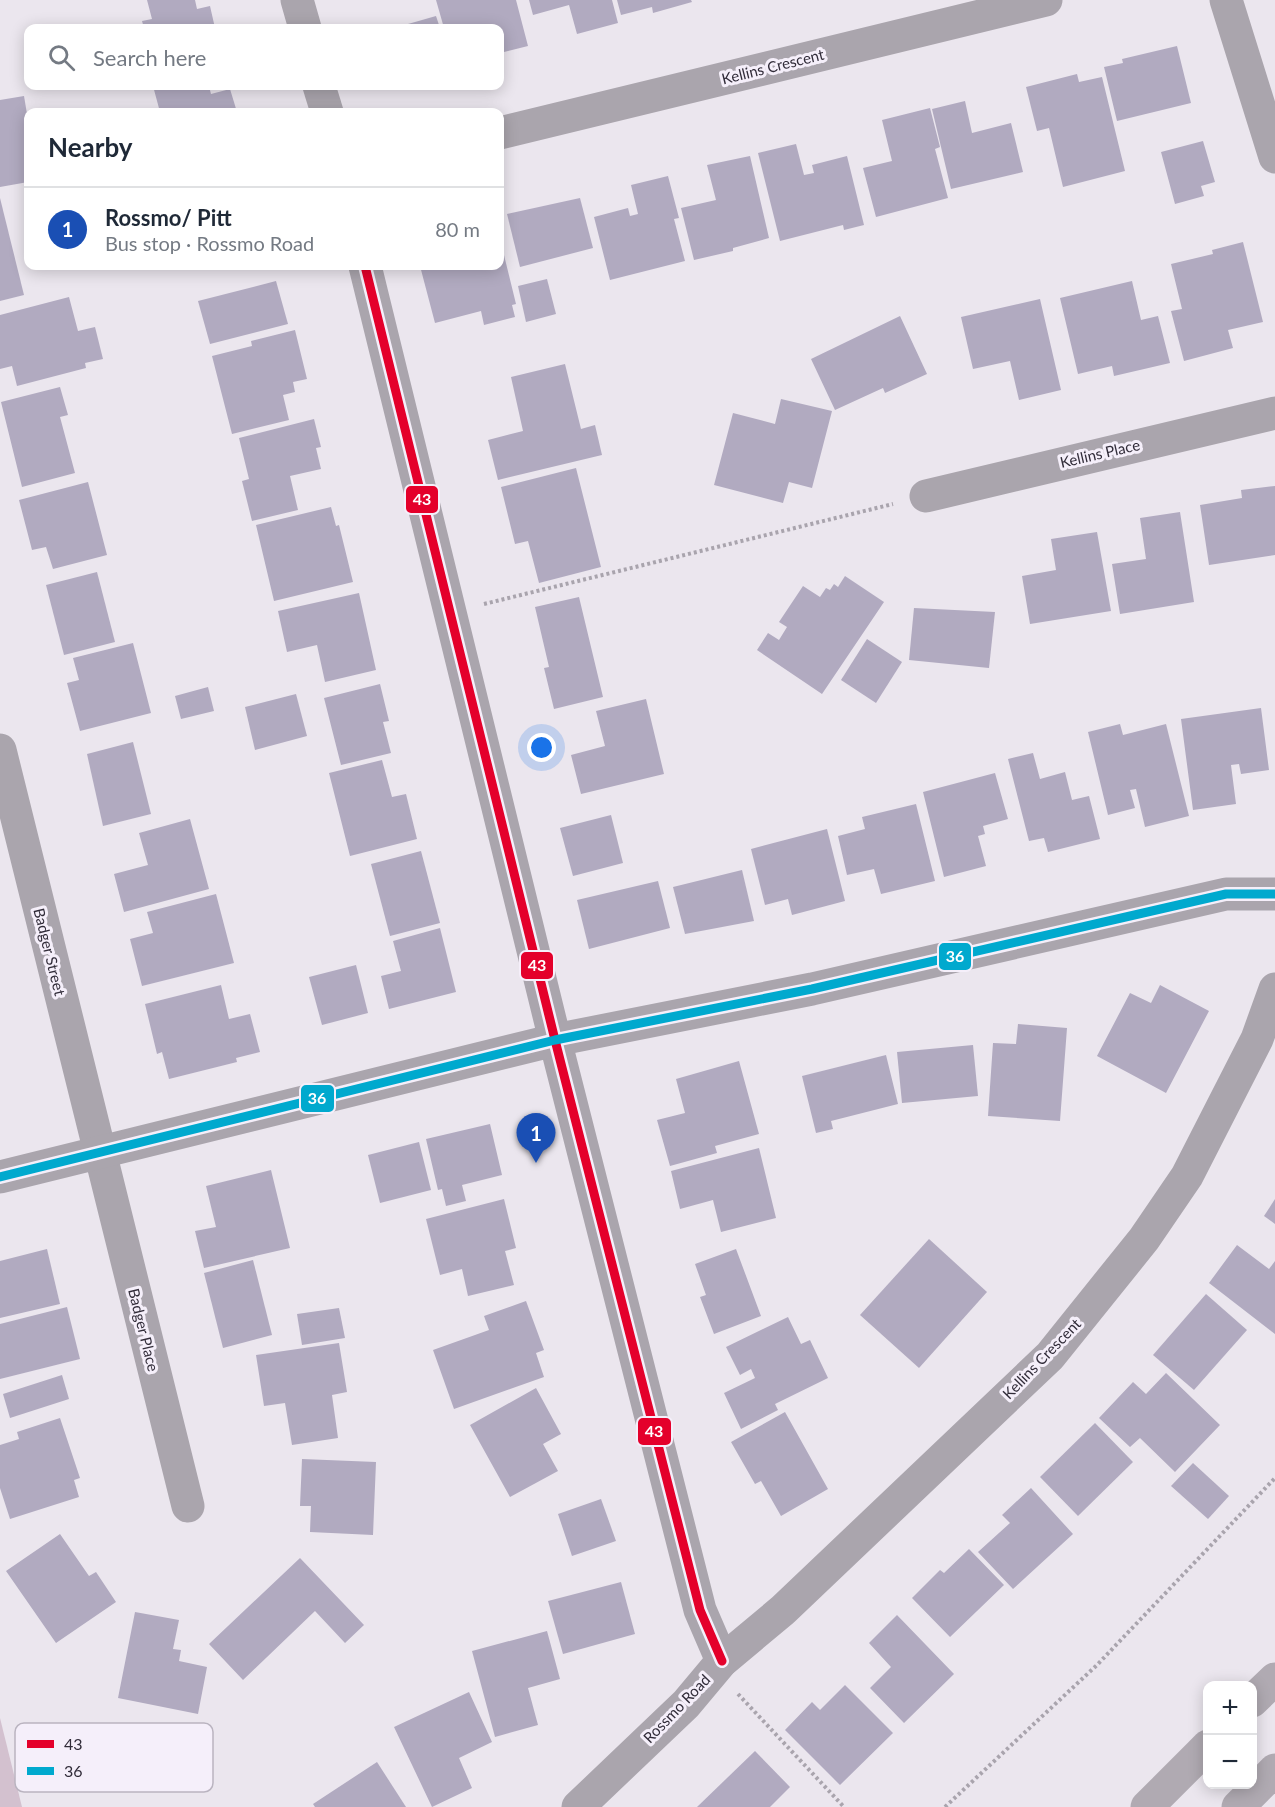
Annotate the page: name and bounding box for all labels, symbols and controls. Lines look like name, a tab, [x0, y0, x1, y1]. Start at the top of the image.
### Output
search box	[24, 24, 504, 90]
icon: search	[45, 41, 78, 74]
text: Search here	[93, 44, 206, 71]
street label: Kellins Crescent	[720, 44, 826, 87]
text: Nearby	[48, 131, 133, 163]
text: Rossmo/ Pitt	[105, 204, 232, 231]
text: 1	[62, 217, 73, 241]
text: 80 m	[435, 217, 480, 241]
text: Bus stop · Rossmo Road	[105, 231, 314, 255]
street label: Kellins Place	[1058, 435, 1142, 471]
line badge: 43	[405, 485, 439, 514]
text: 43	[413, 489, 431, 508]
your location	[527, 733, 556, 762]
street label: Badger Street	[30, 906, 70, 998]
line badge: 36	[938, 942, 972, 971]
text: 36	[946, 946, 964, 965]
line badge: 43	[520, 951, 554, 980]
text: 43	[528, 955, 546, 974]
line badge: 36	[300, 1084, 335, 1113]
text: 36	[308, 1088, 326, 1107]
pin: 1	[516, 1114, 556, 1163]
street label: Badger Place	[125, 1286, 163, 1373]
street label: Kellins Crescent	[998, 1314, 1085, 1402]
line badge: 43	[637, 1417, 672, 1446]
text: 43	[645, 1421, 663, 1440]
street label: Rossmo Road	[639, 1670, 713, 1746]
map controls	[1203, 1681, 1257, 1789]
button: +	[1203, 1681, 1257, 1735]
legend	[15, 1723, 213, 1792]
text: 43	[64, 1734, 83, 1753]
button: −	[1203, 1735, 1257, 1789]
text: 36	[64, 1761, 83, 1780]

